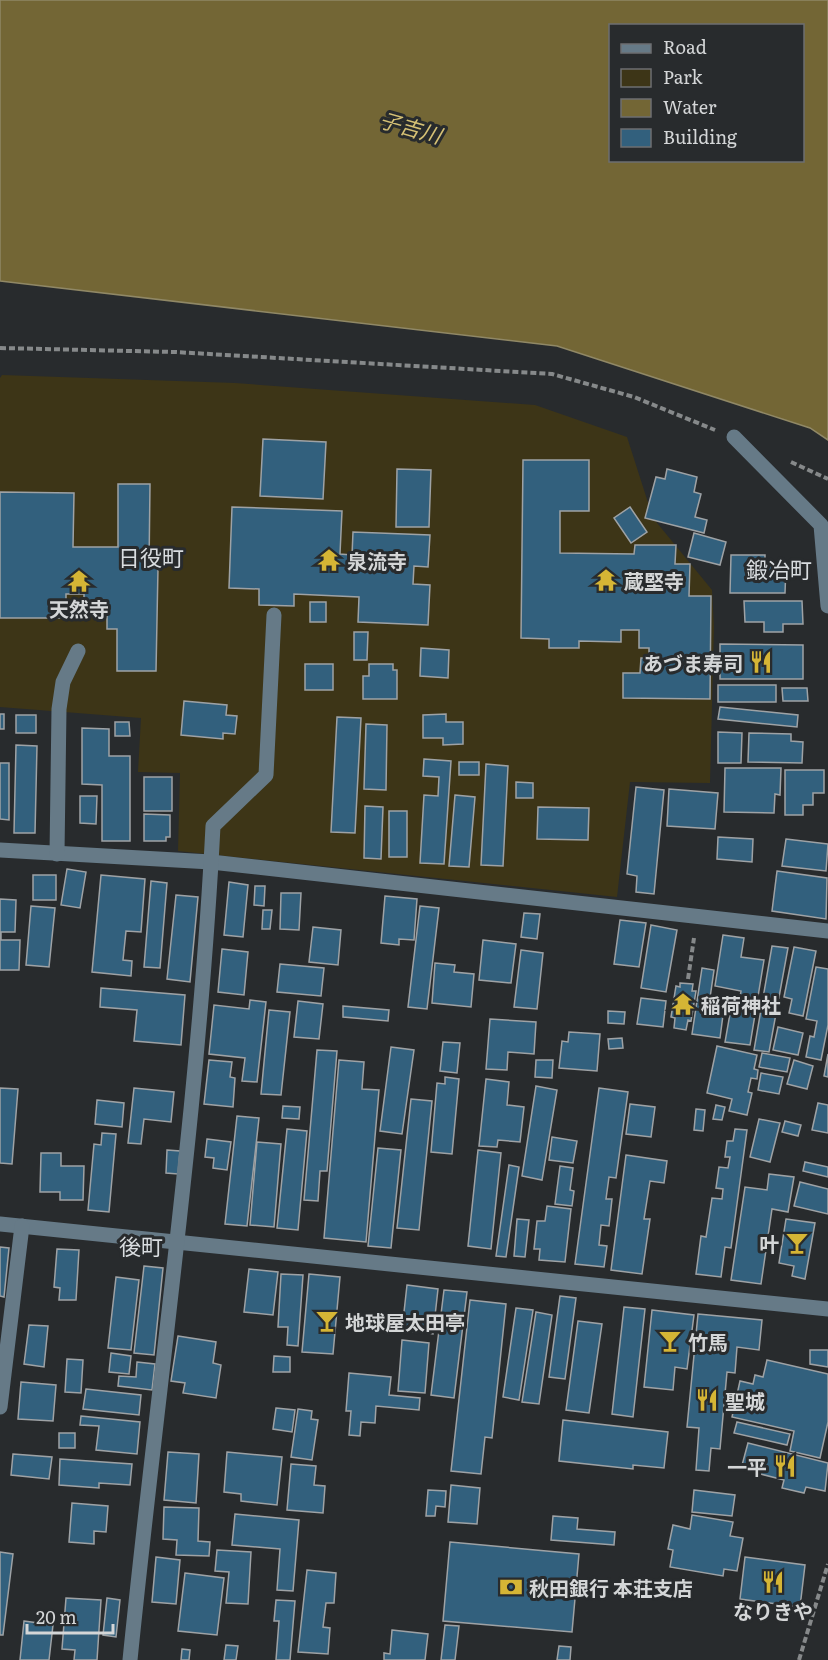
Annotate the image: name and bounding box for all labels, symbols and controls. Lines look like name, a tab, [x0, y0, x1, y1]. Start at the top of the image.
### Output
legend	[609, 24, 804, 162]
text: Road	[663, 33, 707, 60]
text: Park	[663, 63, 704, 90]
text: Water	[663, 93, 717, 120]
water label: 子吉川	[376, 102, 447, 150]
text: Building	[663, 123, 738, 150]
district label: 日役町	[118, 540, 184, 573]
place label: 泉流寺	[347, 545, 407, 575]
temple icon: 泉流寺	[316, 547, 342, 573]
district label: 鍛冶町	[746, 552, 812, 585]
place label: 蔵堅寺	[624, 565, 684, 595]
temple icon: 蔵堅寺	[593, 567, 619, 593]
temple icon: 天然寺	[66, 568, 92, 594]
place label: 天然寺	[49, 593, 109, 623]
place label: あづま寿司	[643, 647, 743, 677]
restaurant icon: あづま寿司	[748, 649, 774, 675]
place label: 稲荷神社	[701, 989, 781, 1019]
temple icon: 稲荷神社	[670, 991, 696, 1017]
place label: 叶	[759, 1228, 779, 1258]
district label: 後町	[119, 1229, 163, 1262]
bar icon: 叶	[784, 1230, 810, 1256]
place label: 地球屋太田亭	[345, 1306, 465, 1336]
bar icon: 地球屋太田亭	[314, 1308, 340, 1334]
place label: 竹馬	[688, 1326, 728, 1356]
bar icon: 竹馬	[657, 1328, 683, 1354]
place label: 聖城	[725, 1385, 765, 1415]
restaurant icon: 聖城	[694, 1387, 720, 1413]
place label: 一平	[727, 1451, 767, 1481]
restaurant icon: 一平	[772, 1453, 798, 1479]
restaurant icon: なりきや	[760, 1569, 786, 1595]
place label: 秋田銀行 本荘支店	[529, 1572, 693, 1602]
bank icon: 秋田銀行 本荘支店	[498, 1574, 524, 1600]
place label: なりきや	[733, 1595, 813, 1625]
scale bar	[27, 1597, 112, 1635]
text: 20 m	[36, 1603, 77, 1630]

